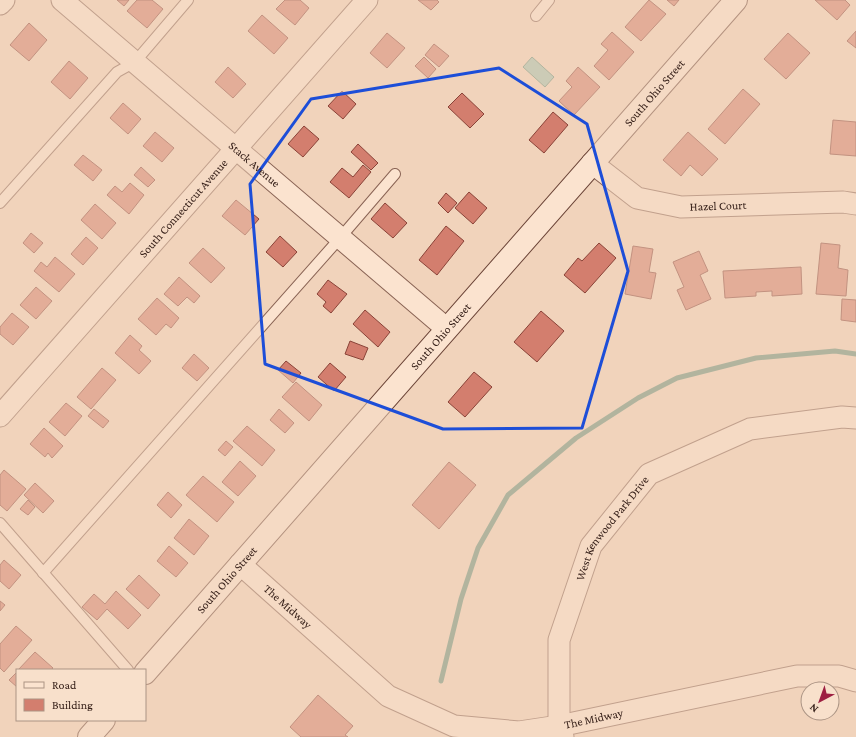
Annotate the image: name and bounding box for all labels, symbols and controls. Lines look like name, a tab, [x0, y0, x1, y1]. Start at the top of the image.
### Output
street label: South Ohio Street	[621, 56, 688, 129]
street label: Stack Avenue	[226, 138, 283, 190]
street label: South Connecticut Avenue	[136, 156, 230, 260]
street label: Hazel Court	[689, 198, 748, 214]
street label: South Ohio Street	[407, 299, 474, 373]
street label: West Kenwood Park Drive	[573, 473, 652, 582]
street label: South Ohio Street	[194, 543, 261, 616]
street label: The Midway	[261, 581, 315, 632]
legend	[16, 669, 146, 721]
text: Road	[52, 678, 77, 692]
north arrow	[800, 681, 840, 721]
text: Building	[52, 698, 93, 712]
text: N	[806, 701, 820, 716]
street label: The Midway	[563, 706, 625, 732]

